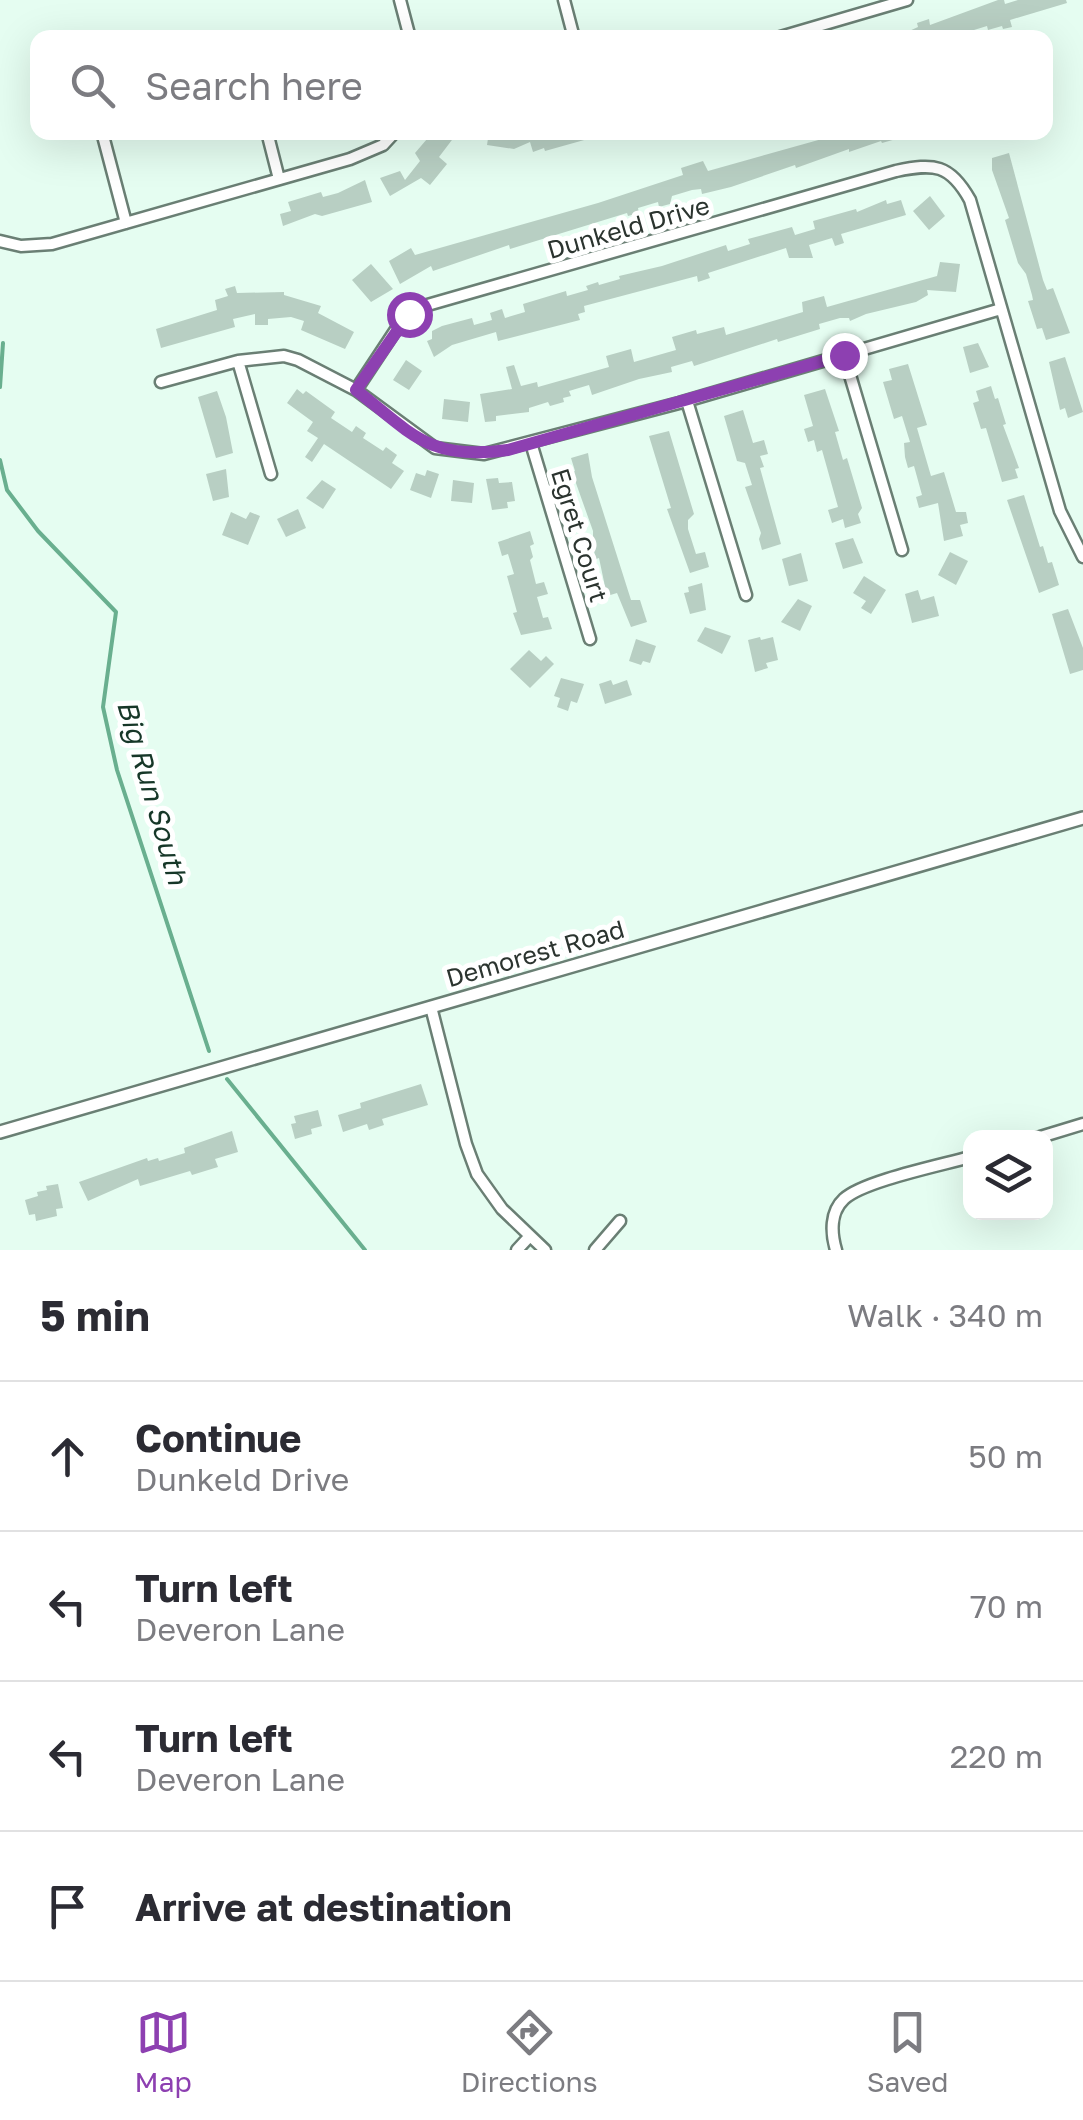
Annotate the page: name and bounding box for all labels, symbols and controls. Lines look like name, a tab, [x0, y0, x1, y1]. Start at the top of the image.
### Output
search box	[30, 30, 1053, 140]
icon: search	[65, 58, 120, 113]
text: Search here	[145, 63, 363, 108]
street label: Dunkeld Drive	[543, 189, 713, 265]
route start	[387, 292, 433, 338]
route end	[822, 333, 868, 379]
street label: Egret Court	[545, 464, 615, 606]
water label: Big Run South	[111, 696, 196, 890]
street label: Demorest Road	[442, 913, 628, 993]
map controls	[963, 1130, 1053, 1220]
button: layers	[963, 1130, 1053, 1220]
text: 5 min	[40, 1290, 150, 1340]
text: Walk · 340 m	[847, 1296, 1043, 1334]
text: Continue	[135, 1415, 301, 1460]
icon: ahead	[40, 1429, 95, 1484]
text: 50 m	[968, 1437, 1043, 1475]
text: Dunkeld Drive	[135, 1460, 349, 1498]
text: Turn left	[135, 1565, 293, 1610]
icon: left	[40, 1579, 95, 1634]
text: 70 m	[970, 1587, 1043, 1625]
text: Deveron Lane	[135, 1610, 345, 1648]
text: Turn left	[135, 1715, 293, 1760]
icon: left	[40, 1729, 95, 1784]
text: 220 m	[950, 1737, 1043, 1775]
text: Deveron Lane	[135, 1760, 345, 1798]
icon: arrive	[40, 1879, 95, 1934]
text: Arrive at destination	[135, 1884, 512, 1929]
tab: Map	[135, 2005, 192, 2098]
tab: Directions	[461, 2005, 598, 2098]
tab: Saved	[867, 2005, 948, 2098]

